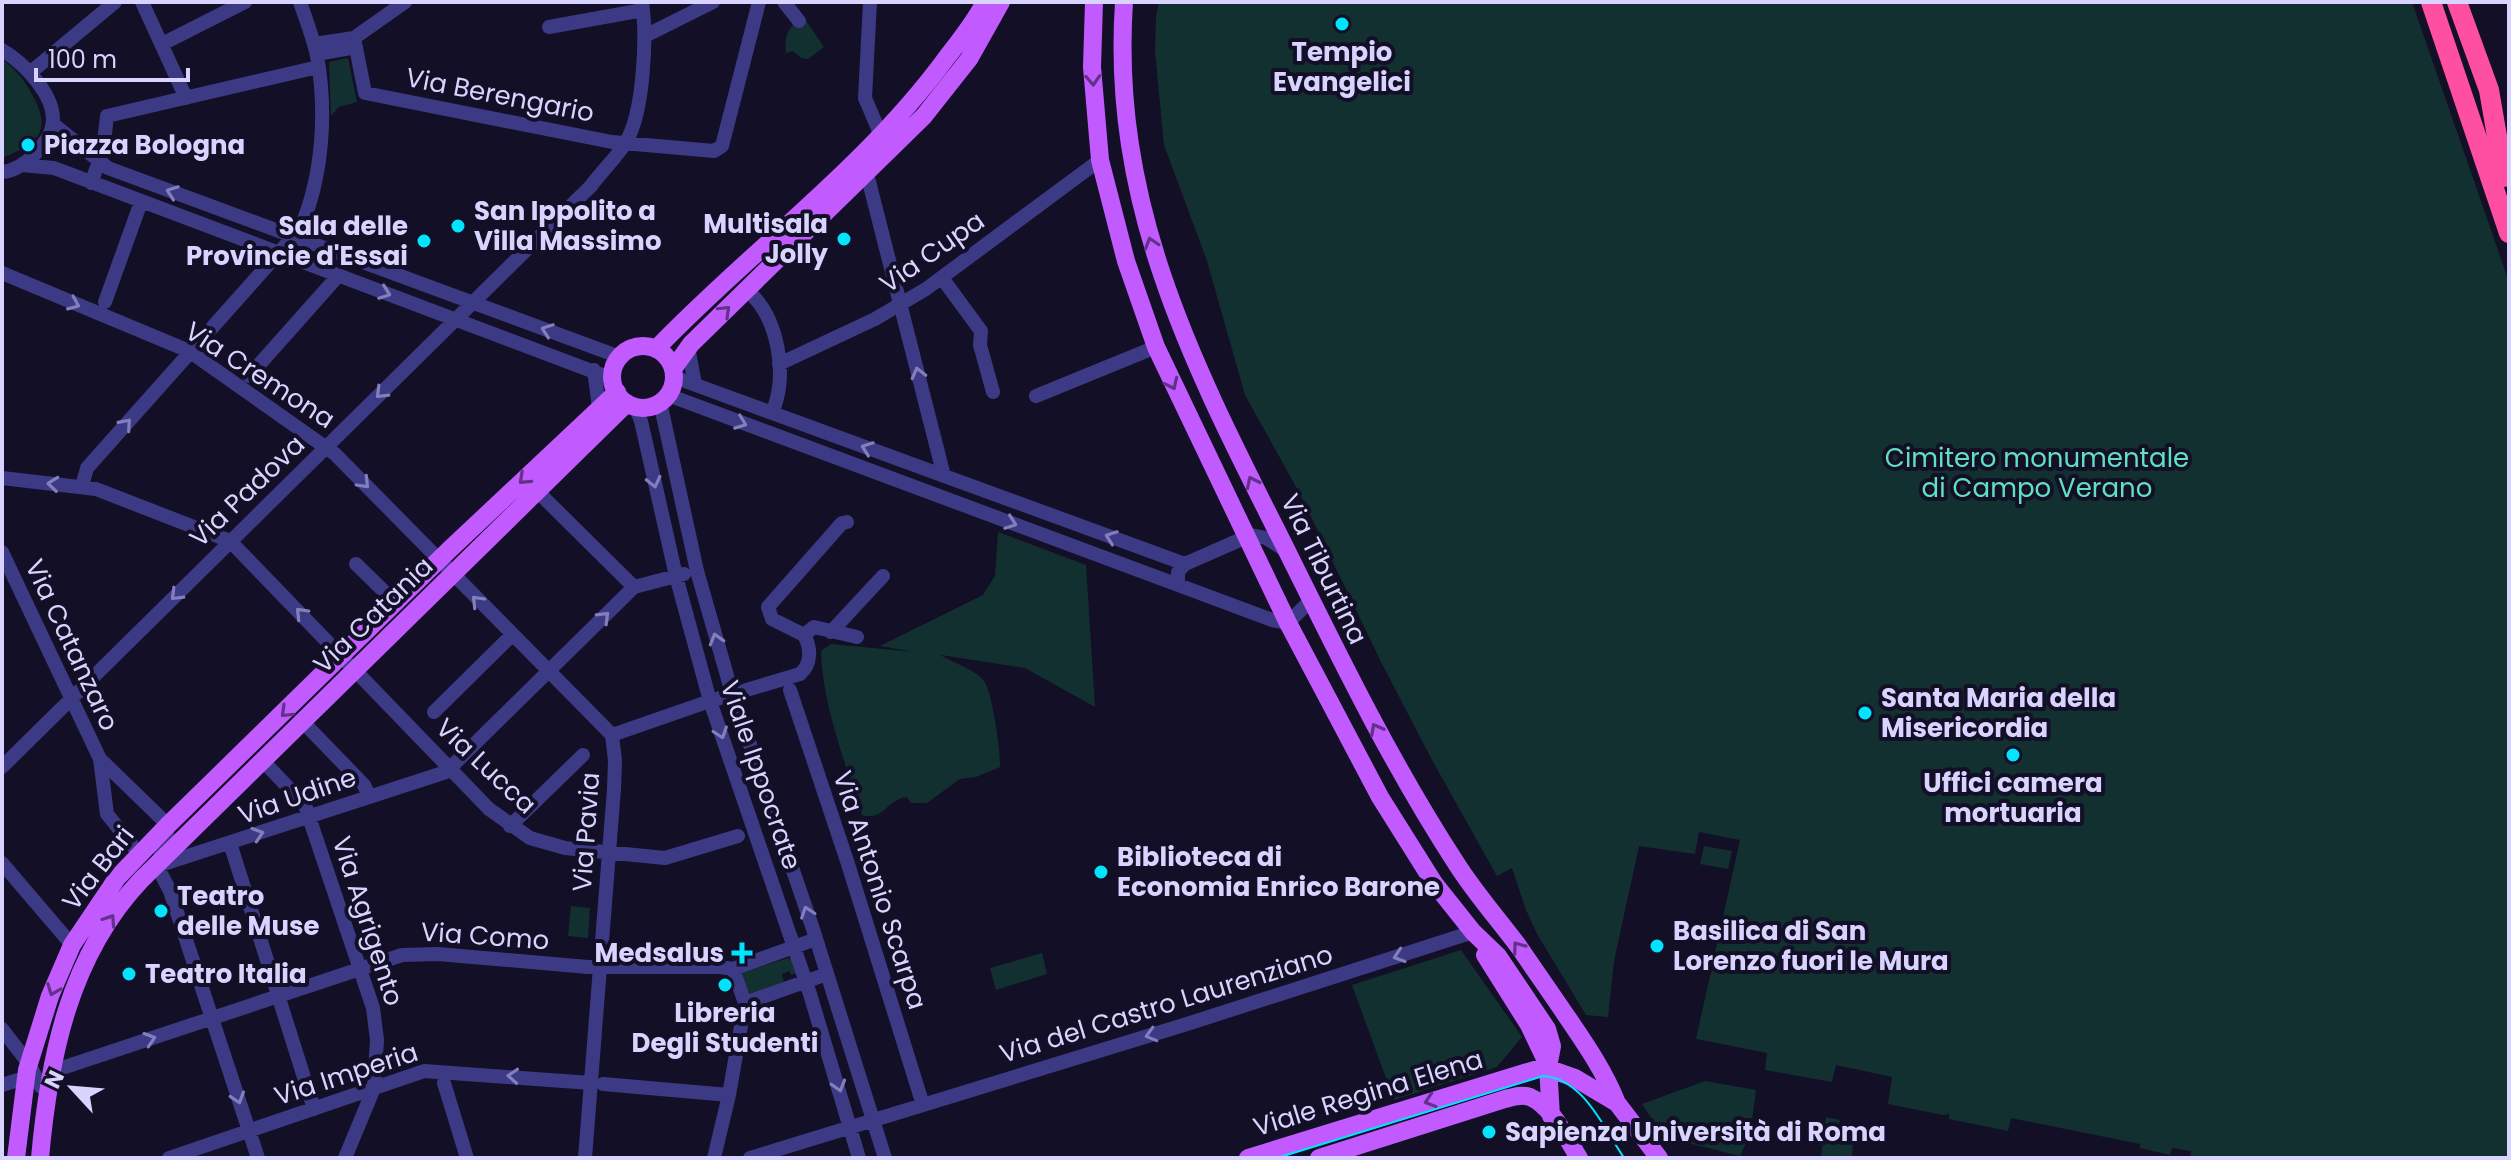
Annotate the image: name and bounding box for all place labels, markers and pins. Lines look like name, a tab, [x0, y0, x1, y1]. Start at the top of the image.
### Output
marker: Tempio Evangelici	[1333, 15, 1351, 33]
place label: Tempio Evangelici	[1273, 34, 1411, 100]
place label: Piazza Bologna	[44, 127, 245, 163]
marker: Piazza Bologna	[19, 136, 37, 154]
place label: San Ippolito a Villa Massimo	[474, 193, 661, 259]
place label: Multisala Jolly	[703, 206, 829, 272]
place label: Sala delle Provincie d'Essai	[186, 208, 408, 274]
marker: San Ippolito a Villa Massimo	[449, 217, 467, 235]
marker: Multisala Jolly	[835, 230, 853, 248]
marker: Sala delle Provincie d'Essai	[415, 232, 433, 250]
place label: Santa Maria della Misericordia	[1881, 680, 2116, 746]
marker: Santa Maria della Misericordia	[1856, 704, 1874, 722]
marker: Uffici camera mortuaria	[2004, 746, 2022, 764]
place label: Uffici camera mortuaria	[1923, 765, 2103, 831]
place label: Biblioteca di Economia Enrico Barone	[1117, 839, 1440, 905]
marker: Biblioteca di Economia Enrico Barone	[1092, 863, 1110, 881]
place label: Teatro delle Muse	[177, 878, 319, 944]
marker: Teatro delle Muse	[152, 902, 170, 920]
place label: Basilica di San Lorenzo fuori le Mura	[1673, 913, 1949, 979]
place label: Medsalus	[595, 935, 724, 971]
marker: Basilica di San Lorenzo fuori le Mura	[1648, 937, 1666, 955]
marker: Medsalus	[731, 942, 753, 964]
place label: Teatro Italia	[145, 956, 307, 992]
marker: Teatro Italia	[120, 965, 138, 983]
marker: Libreria Degli Studenti	[716, 976, 734, 994]
place label: Libreria Degli Studenti	[632, 995, 818, 1061]
place label: Sapienza Università di Roma	[1505, 1114, 1886, 1150]
marker: Sapienza Università di Roma	[1480, 1123, 1498, 1141]

